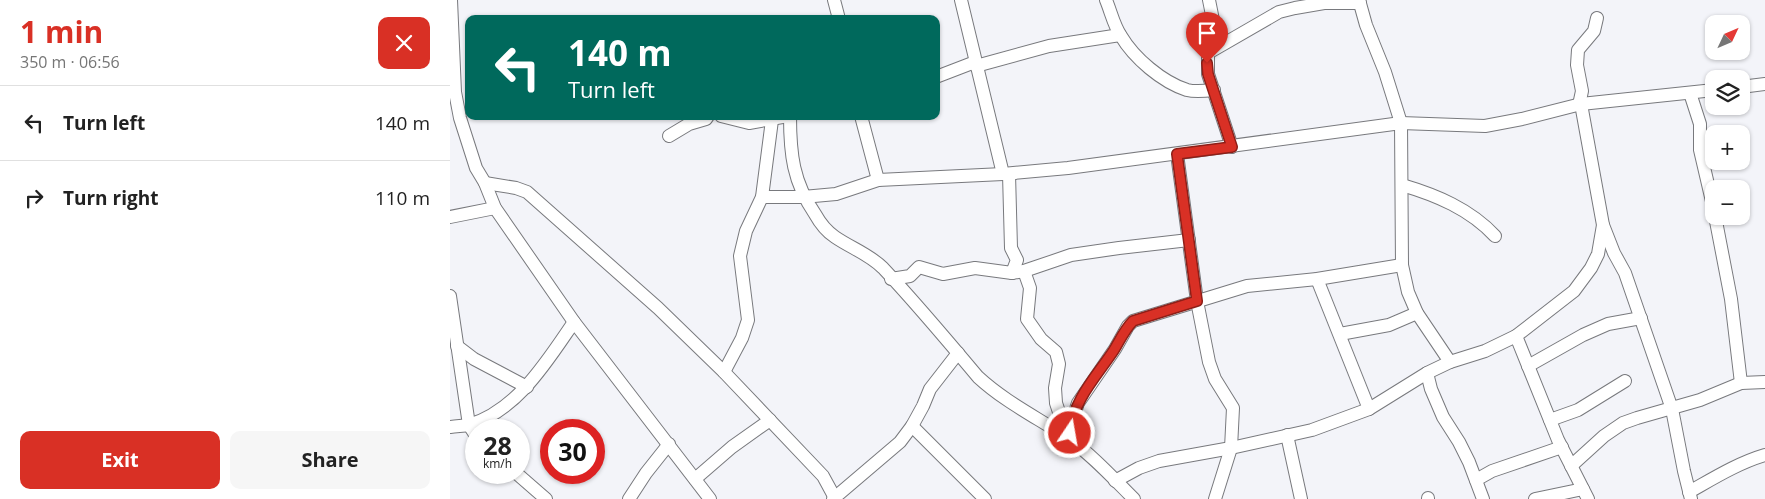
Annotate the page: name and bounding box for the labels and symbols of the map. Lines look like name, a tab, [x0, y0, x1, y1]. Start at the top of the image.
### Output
pin	[1186, 12, 1228, 63]
north arrow	[1705, 15, 1750, 60]
position arrow	[1043, 406, 1095, 458]
speed limit sign: 30	[540, 419, 605, 484]

